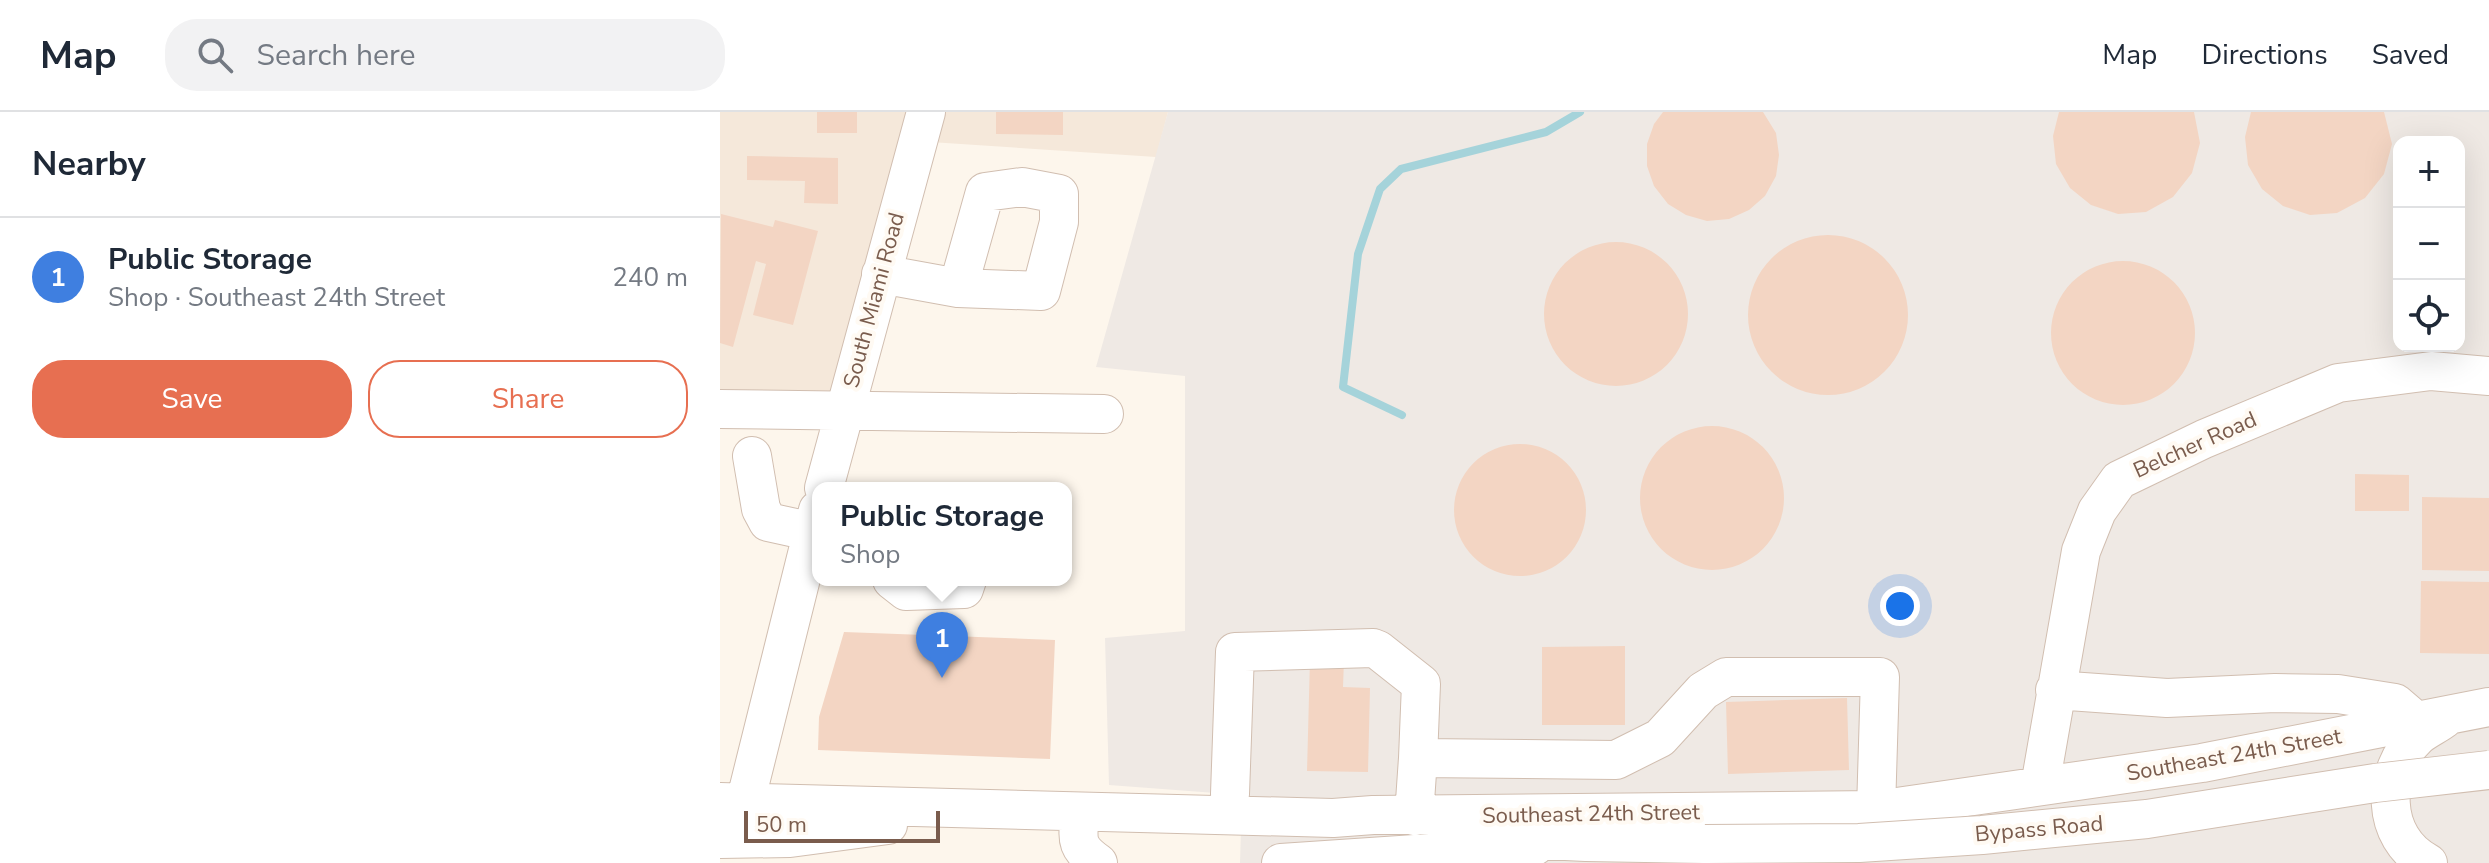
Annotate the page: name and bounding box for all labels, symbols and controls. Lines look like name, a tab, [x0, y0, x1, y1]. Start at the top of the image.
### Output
search box	[165, 19, 725, 91]
text: Map	[40, 30, 117, 81]
icon: search	[193, 33, 237, 77]
text: Search here	[257, 35, 416, 76]
text: Map	[2102, 36, 2157, 74]
text: Directions	[2201, 36, 2328, 74]
text: Saved	[2372, 36, 2449, 74]
map controls	[2393, 136, 2465, 352]
button: +	[2393, 136, 2465, 208]
text: Nearby	[32, 141, 146, 187]
button: −	[2393, 208, 2465, 280]
street label: South Miami Road	[836, 209, 912, 391]
text: Public Storage	[108, 239, 312, 280]
text: 1	[50, 260, 66, 295]
text: 240 m	[612, 260, 688, 295]
text: Shop · Southeast 24th Street	[108, 280, 445, 315]
button: locate	[2393, 280, 2465, 352]
button: Save	[32, 360, 352, 438]
button: Share	[368, 360, 688, 438]
street label: Belcher Road	[2129, 404, 2261, 486]
popup	[812, 482, 1072, 586]
text: Public Storage	[840, 496, 1044, 537]
text: Shop	[840, 537, 900, 572]
your location	[1880, 586, 1920, 626]
pin: 1	[916, 612, 968, 678]
street label: Southeast 24th Street	[2124, 721, 2344, 789]
street label: Southeast 24th Street	[1482, 797, 1700, 831]
scale bar	[744, 807, 940, 843]
street label: Bypass Road	[1974, 808, 2104, 850]
text: 50 m	[756, 810, 807, 840]

